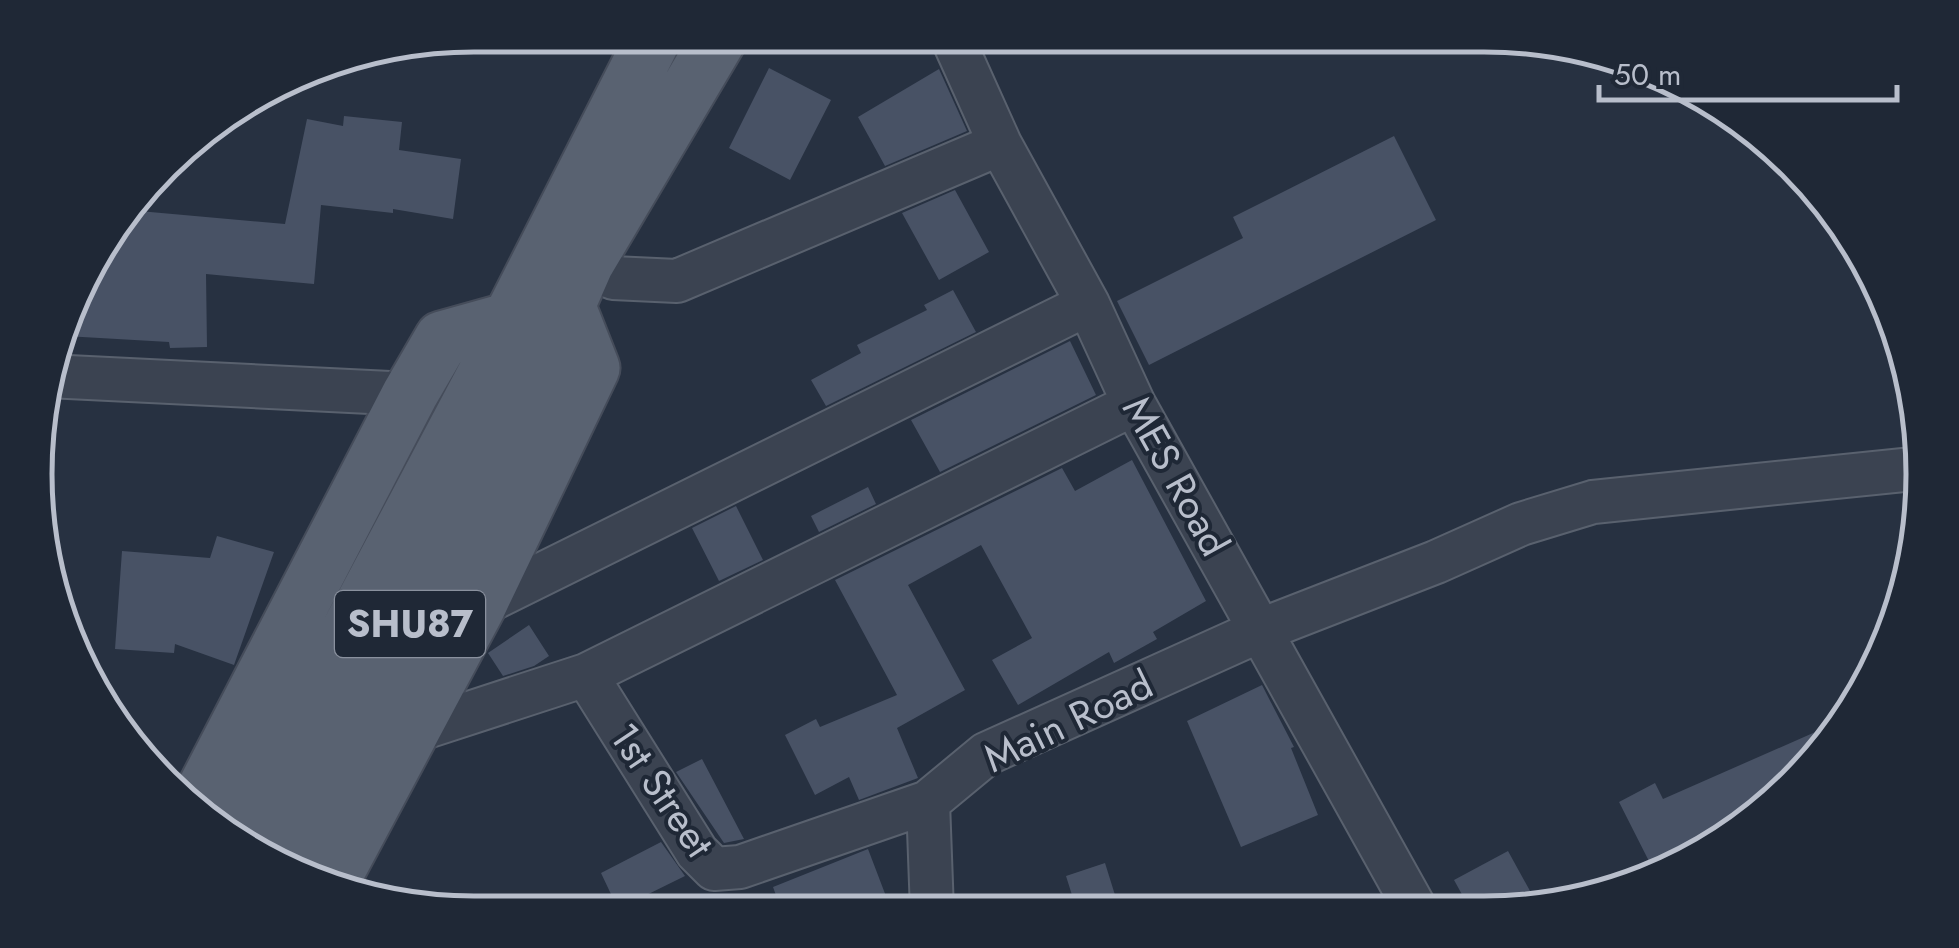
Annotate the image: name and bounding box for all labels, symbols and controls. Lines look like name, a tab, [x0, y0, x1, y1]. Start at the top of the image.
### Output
scale bar	[1599, 40, 1896, 102]
text: 50 m	[1614, 53, 1681, 96]
street label: MES Road	[1108, 386, 1244, 566]
road number: SHU87	[335, 591, 485, 657]
street label: Main Road	[974, 655, 1162, 787]
street label: 1st Street	[596, 711, 729, 869]

